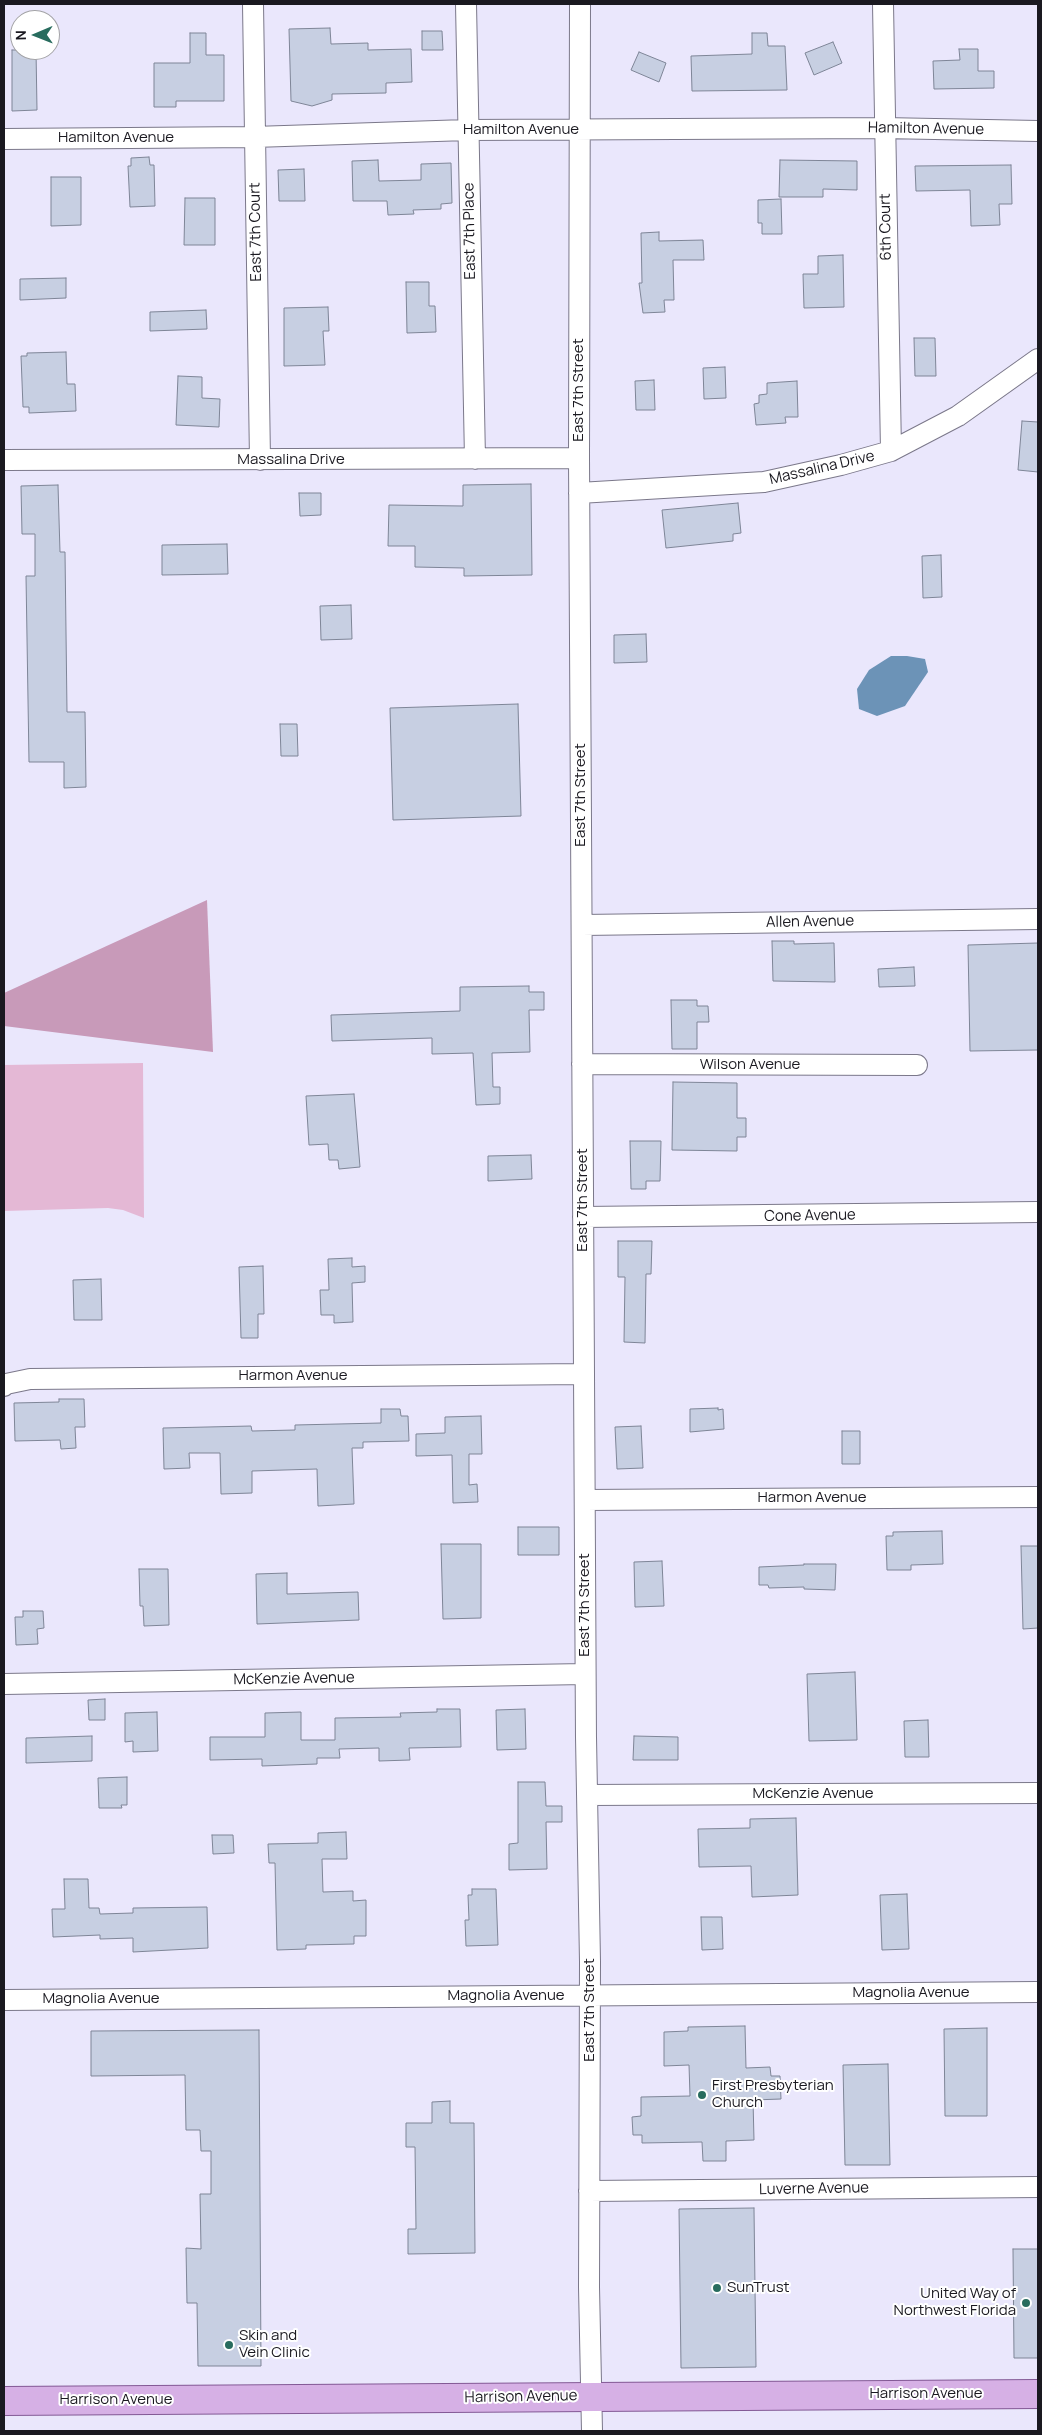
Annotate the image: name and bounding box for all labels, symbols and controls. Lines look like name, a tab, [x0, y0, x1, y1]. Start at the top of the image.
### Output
north arrow	[10, 10, 60, 60]
text: N	[11, 30, 30, 40]
street label: Hamilton Avenue	[868, 119, 984, 139]
street label: Hamilton Avenue	[463, 121, 579, 139]
street label: Hamilton Avenue	[58, 129, 174, 147]
street label: East 7th Court	[246, 182, 266, 282]
street label: East 7th Place	[460, 182, 480, 280]
street label: 6th Court	[876, 193, 896, 261]
street label: East 7th Street	[570, 338, 588, 442]
street label: Massalina Drive	[768, 447, 876, 489]
street label: Massalina Drive	[237, 451, 345, 469]
street label: East 7th Street	[572, 743, 590, 847]
street label: Allen Avenue	[766, 912, 854, 932]
street label: Wilson Avenue	[700, 1056, 800, 1074]
street label: East 7th Street	[574, 1148, 592, 1252]
street label: Cone Avenue	[764, 1206, 856, 1226]
street label: Harmon Avenue	[239, 1367, 347, 1385]
street label: Harmon Avenue	[758, 1489, 866, 1507]
street label: East 7th Street	[576, 1553, 594, 1657]
street label: McKenzie Avenue	[233, 1669, 355, 1689]
street label: McKenzie Avenue	[752, 1785, 874, 1803]
street label: East 7th Street	[581, 1958, 599, 2062]
street label: Magnolia Avenue	[852, 1984, 970, 2002]
street label: Magnolia Avenue	[447, 1987, 565, 2005]
street label: Magnolia Avenue	[42, 1990, 160, 2008]
place label: First Presbyterian Church	[712, 2077, 834, 2112]
marker: First Presbyterian Church	[696, 2089, 708, 2101]
street label: Luverne Avenue	[759, 2179, 869, 2199]
place label: SunTrust	[727, 2279, 790, 2297]
marker: SunTrust	[711, 2282, 723, 2294]
place label: United Way of Northwest Florida	[894, 2285, 1016, 2320]
marker: United Way of Northwest Florida	[1020, 2297, 1032, 2309]
place label: Skin and Vein Clinic	[239, 2327, 310, 2362]
marker: Skin and Vein Clinic	[223, 2339, 235, 2351]
street label: Harrison Avenue	[870, 2385, 982, 2403]
street label: Harrison Avenue	[464, 2387, 578, 2407]
street label: Harrison Avenue	[60, 2391, 172, 2409]

